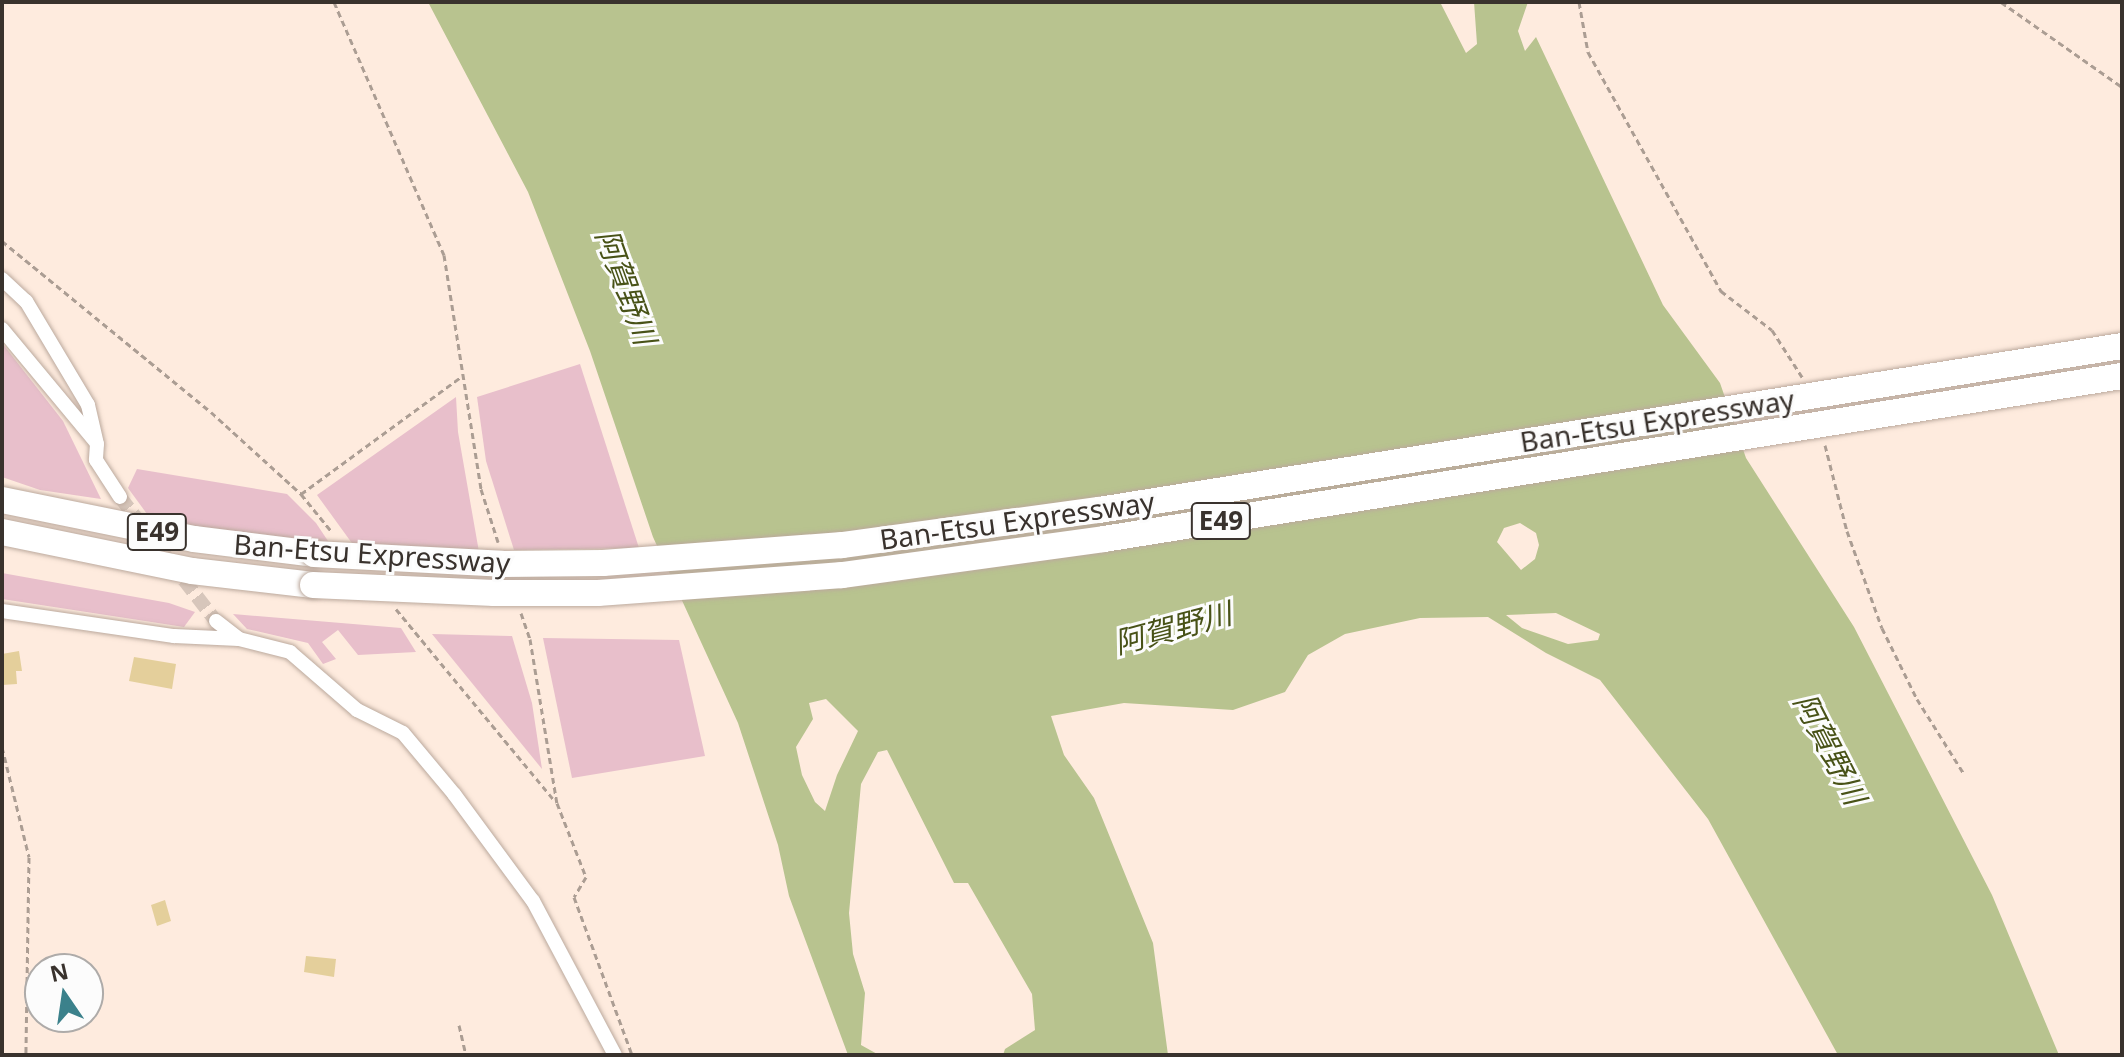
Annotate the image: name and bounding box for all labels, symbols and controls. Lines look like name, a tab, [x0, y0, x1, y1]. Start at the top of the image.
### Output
water label: 阿賀野川	[589, 224, 663, 350]
street label: Ban-Etsu Expressway	[1518, 382, 1796, 458]
street label: Ban-Etsu Expressway	[877, 484, 1157, 556]
road number: E49	[1189, 499, 1253, 543]
road number: E49	[125, 510, 189, 554]
street label: Ban-Etsu Expressway	[233, 527, 511, 579]
water label: 阿賀野川	[1110, 595, 1236, 661]
water label: 阿賀野川	[1787, 687, 1873, 811]
north arrow	[24, 953, 104, 1033]
text: N	[47, 955, 71, 988]

